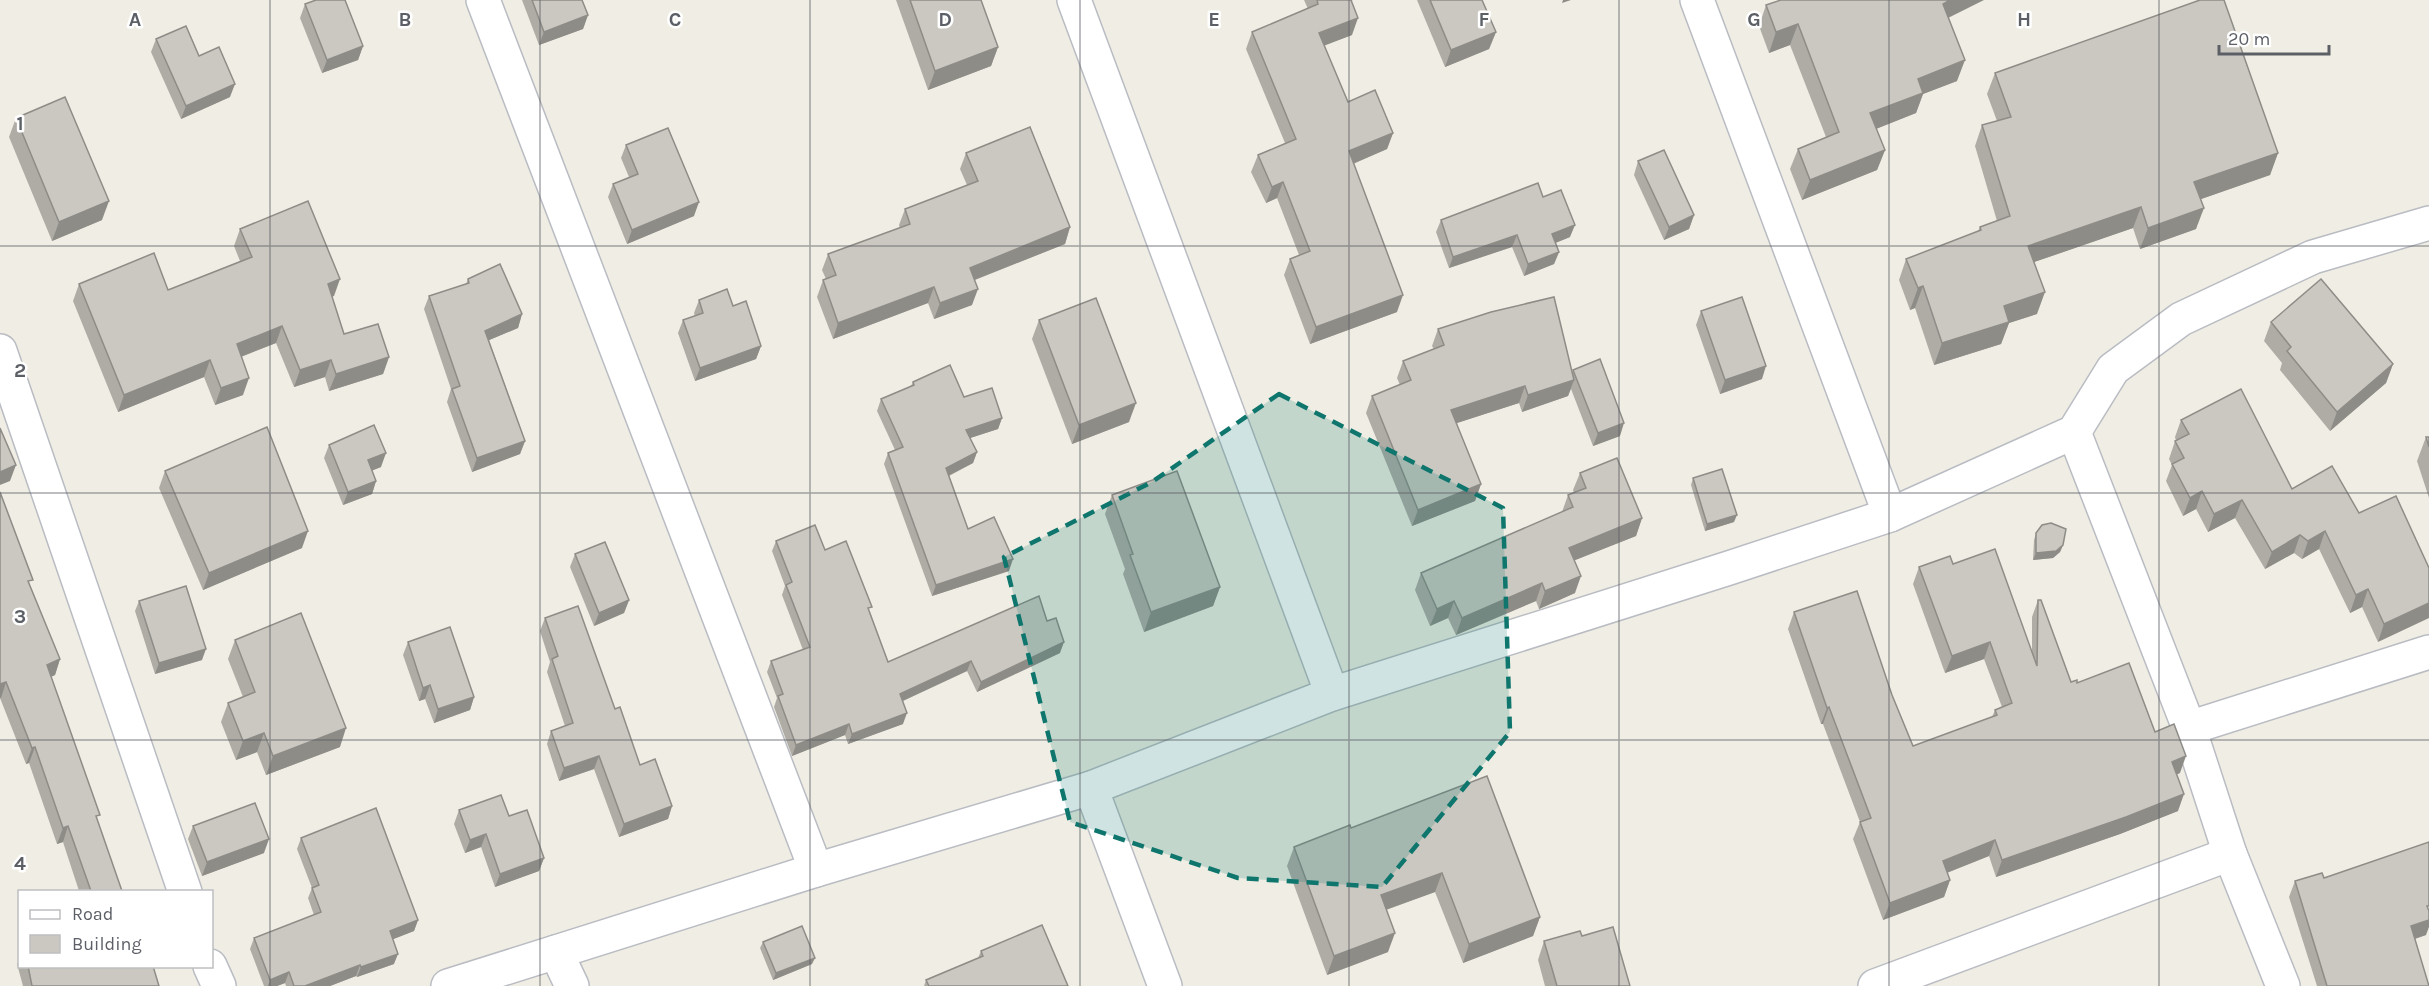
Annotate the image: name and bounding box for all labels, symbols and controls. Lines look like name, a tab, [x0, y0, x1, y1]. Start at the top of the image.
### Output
text: A	[129, 8, 142, 31]
text: B	[399, 8, 411, 31]
text: C	[669, 8, 681, 31]
text: D	[938, 8, 952, 31]
text: E	[1208, 8, 1220, 31]
text: F	[1479, 8, 1490, 31]
text: G	[1747, 8, 1761, 31]
text: H	[2017, 8, 2031, 31]
scale bar	[2219, 18, 2328, 56]
text: 20 m	[2228, 28, 2270, 50]
text: 1	[16, 112, 24, 135]
text: 2	[14, 359, 26, 382]
text: 3	[14, 605, 26, 628]
text: 4	[14, 852, 26, 875]
legend	[18, 890, 213, 968]
text: Road	[72, 903, 113, 925]
text: Building	[72, 933, 142, 955]

